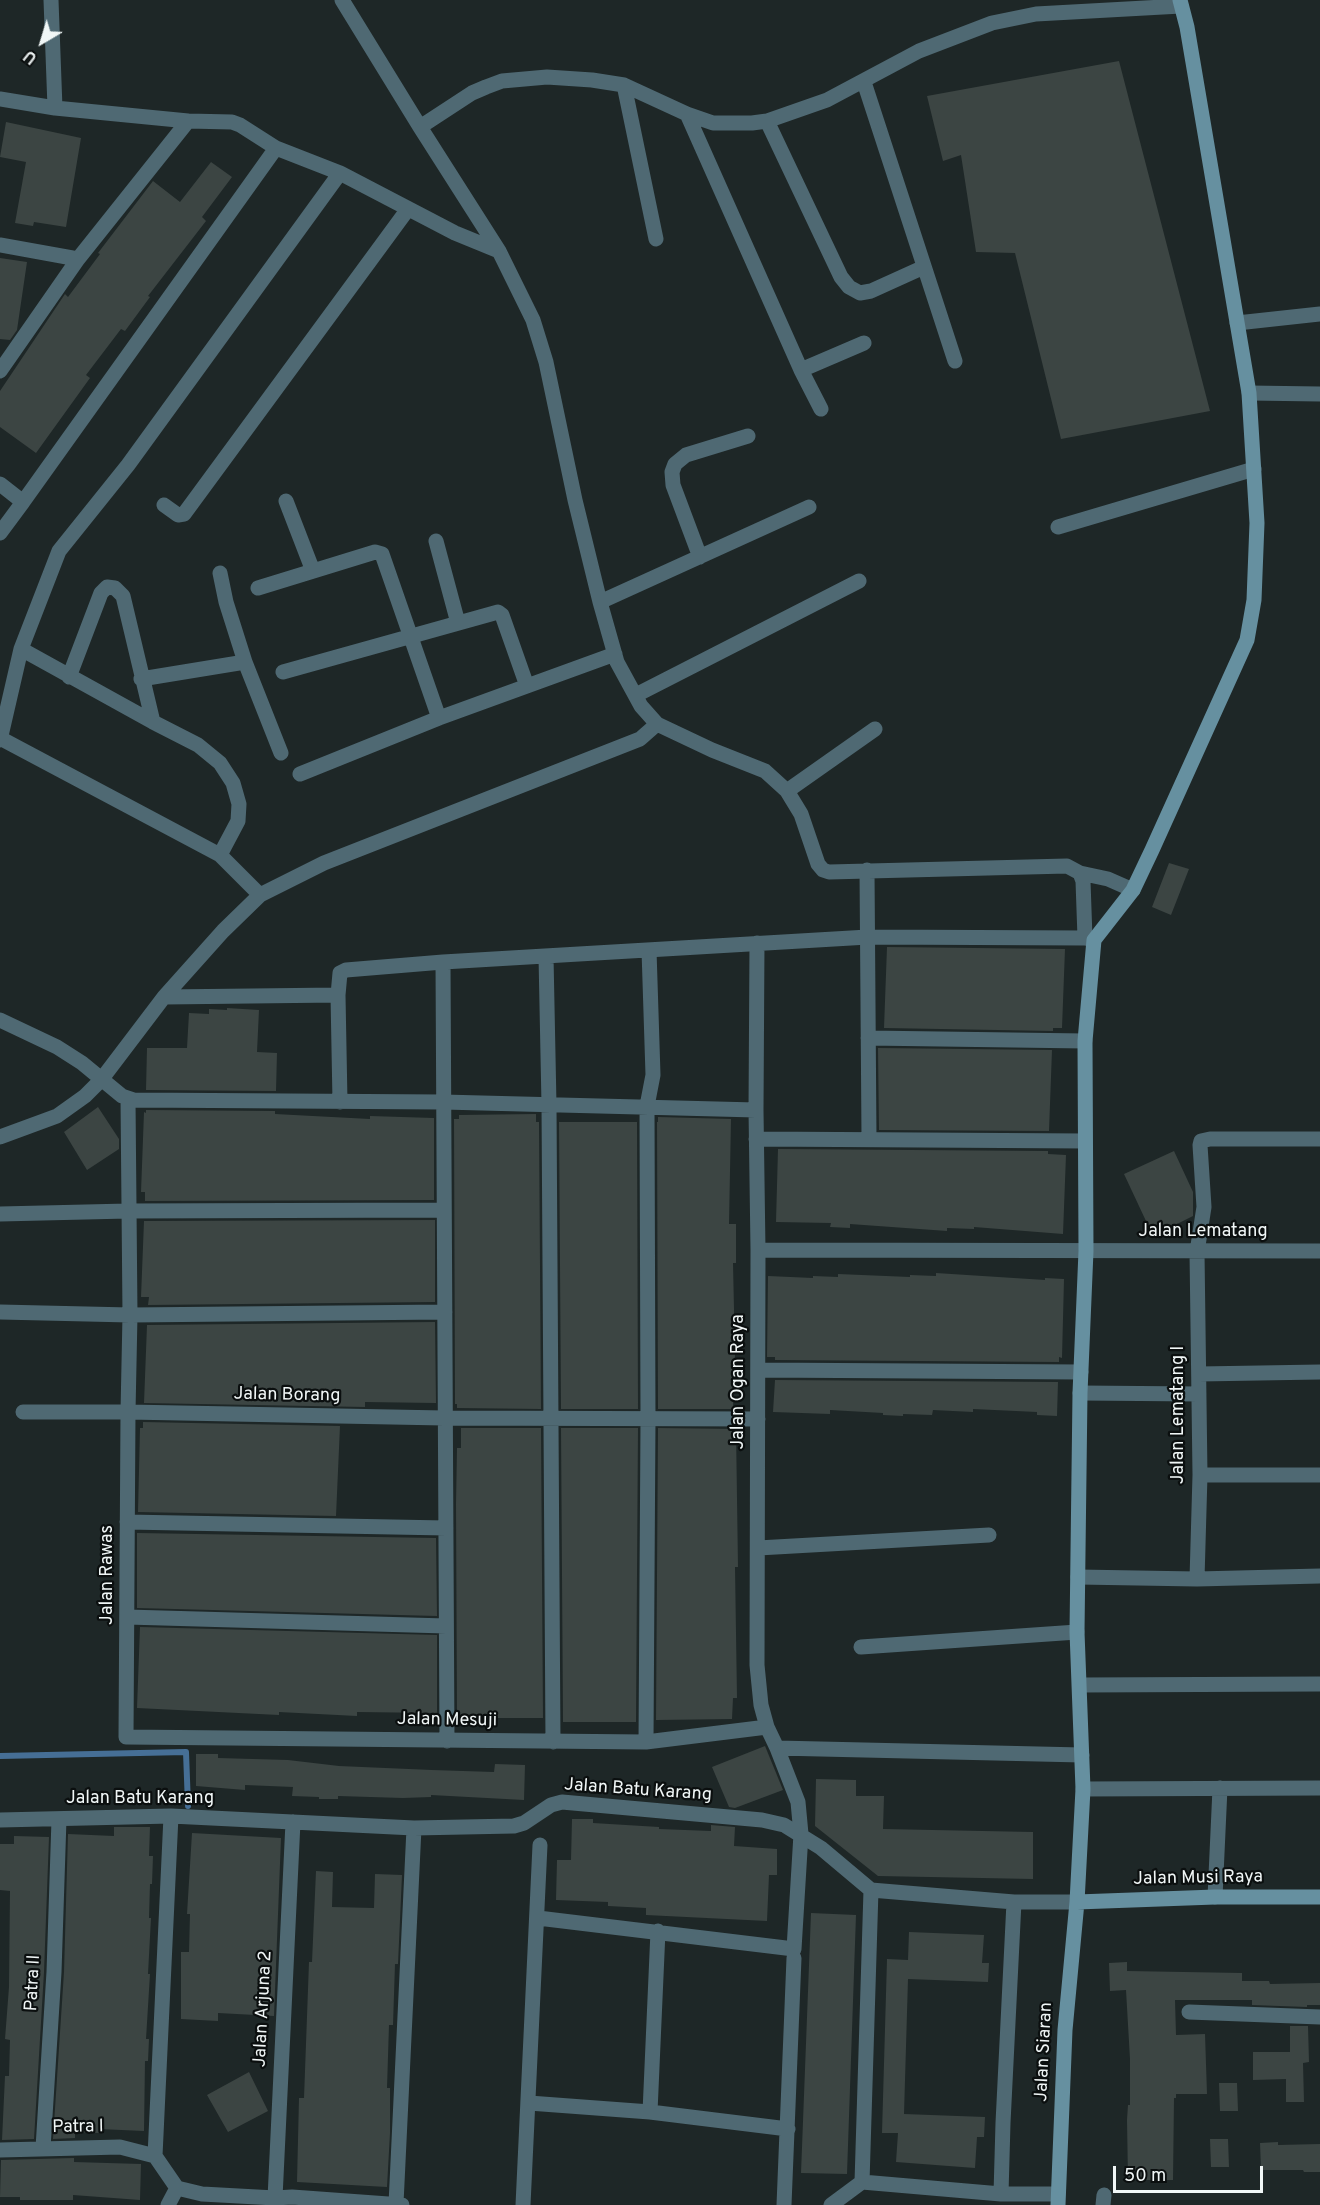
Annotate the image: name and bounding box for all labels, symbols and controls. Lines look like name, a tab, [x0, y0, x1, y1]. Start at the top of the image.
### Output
north arrow	[12, 12, 72, 72]
text: U	[20, 45, 42, 68]
street label: Jalan Lematang	[1138, 1221, 1268, 1243]
street label: Jalan Ogan Raya	[728, 1314, 750, 1450]
street label: Jalan Lematang I	[1168, 1346, 1190, 1484]
street label: Jalan Borang	[233, 1384, 341, 1408]
street label: Jalan Rawas	[97, 1525, 119, 1625]
street label: Jalan Mesuji	[397, 1709, 497, 1733]
street label: Jalan Batu Karang	[563, 1775, 713, 1807]
street label: Jalan Batu Karang	[66, 1788, 214, 1810]
street label: Jalan Musi Raya	[1133, 1867, 1263, 1891]
street label: Jalan Arjuna 2	[250, 1950, 278, 2068]
street label: Patra II	[22, 1954, 46, 2012]
street label: Jalan Siaran	[1032, 2002, 1058, 2102]
street label: Patra I	[52, 2117, 104, 2139]
scale bar	[1116, 2154, 1266, 2192]
text: 50 m	[1124, 2165, 1166, 2188]

